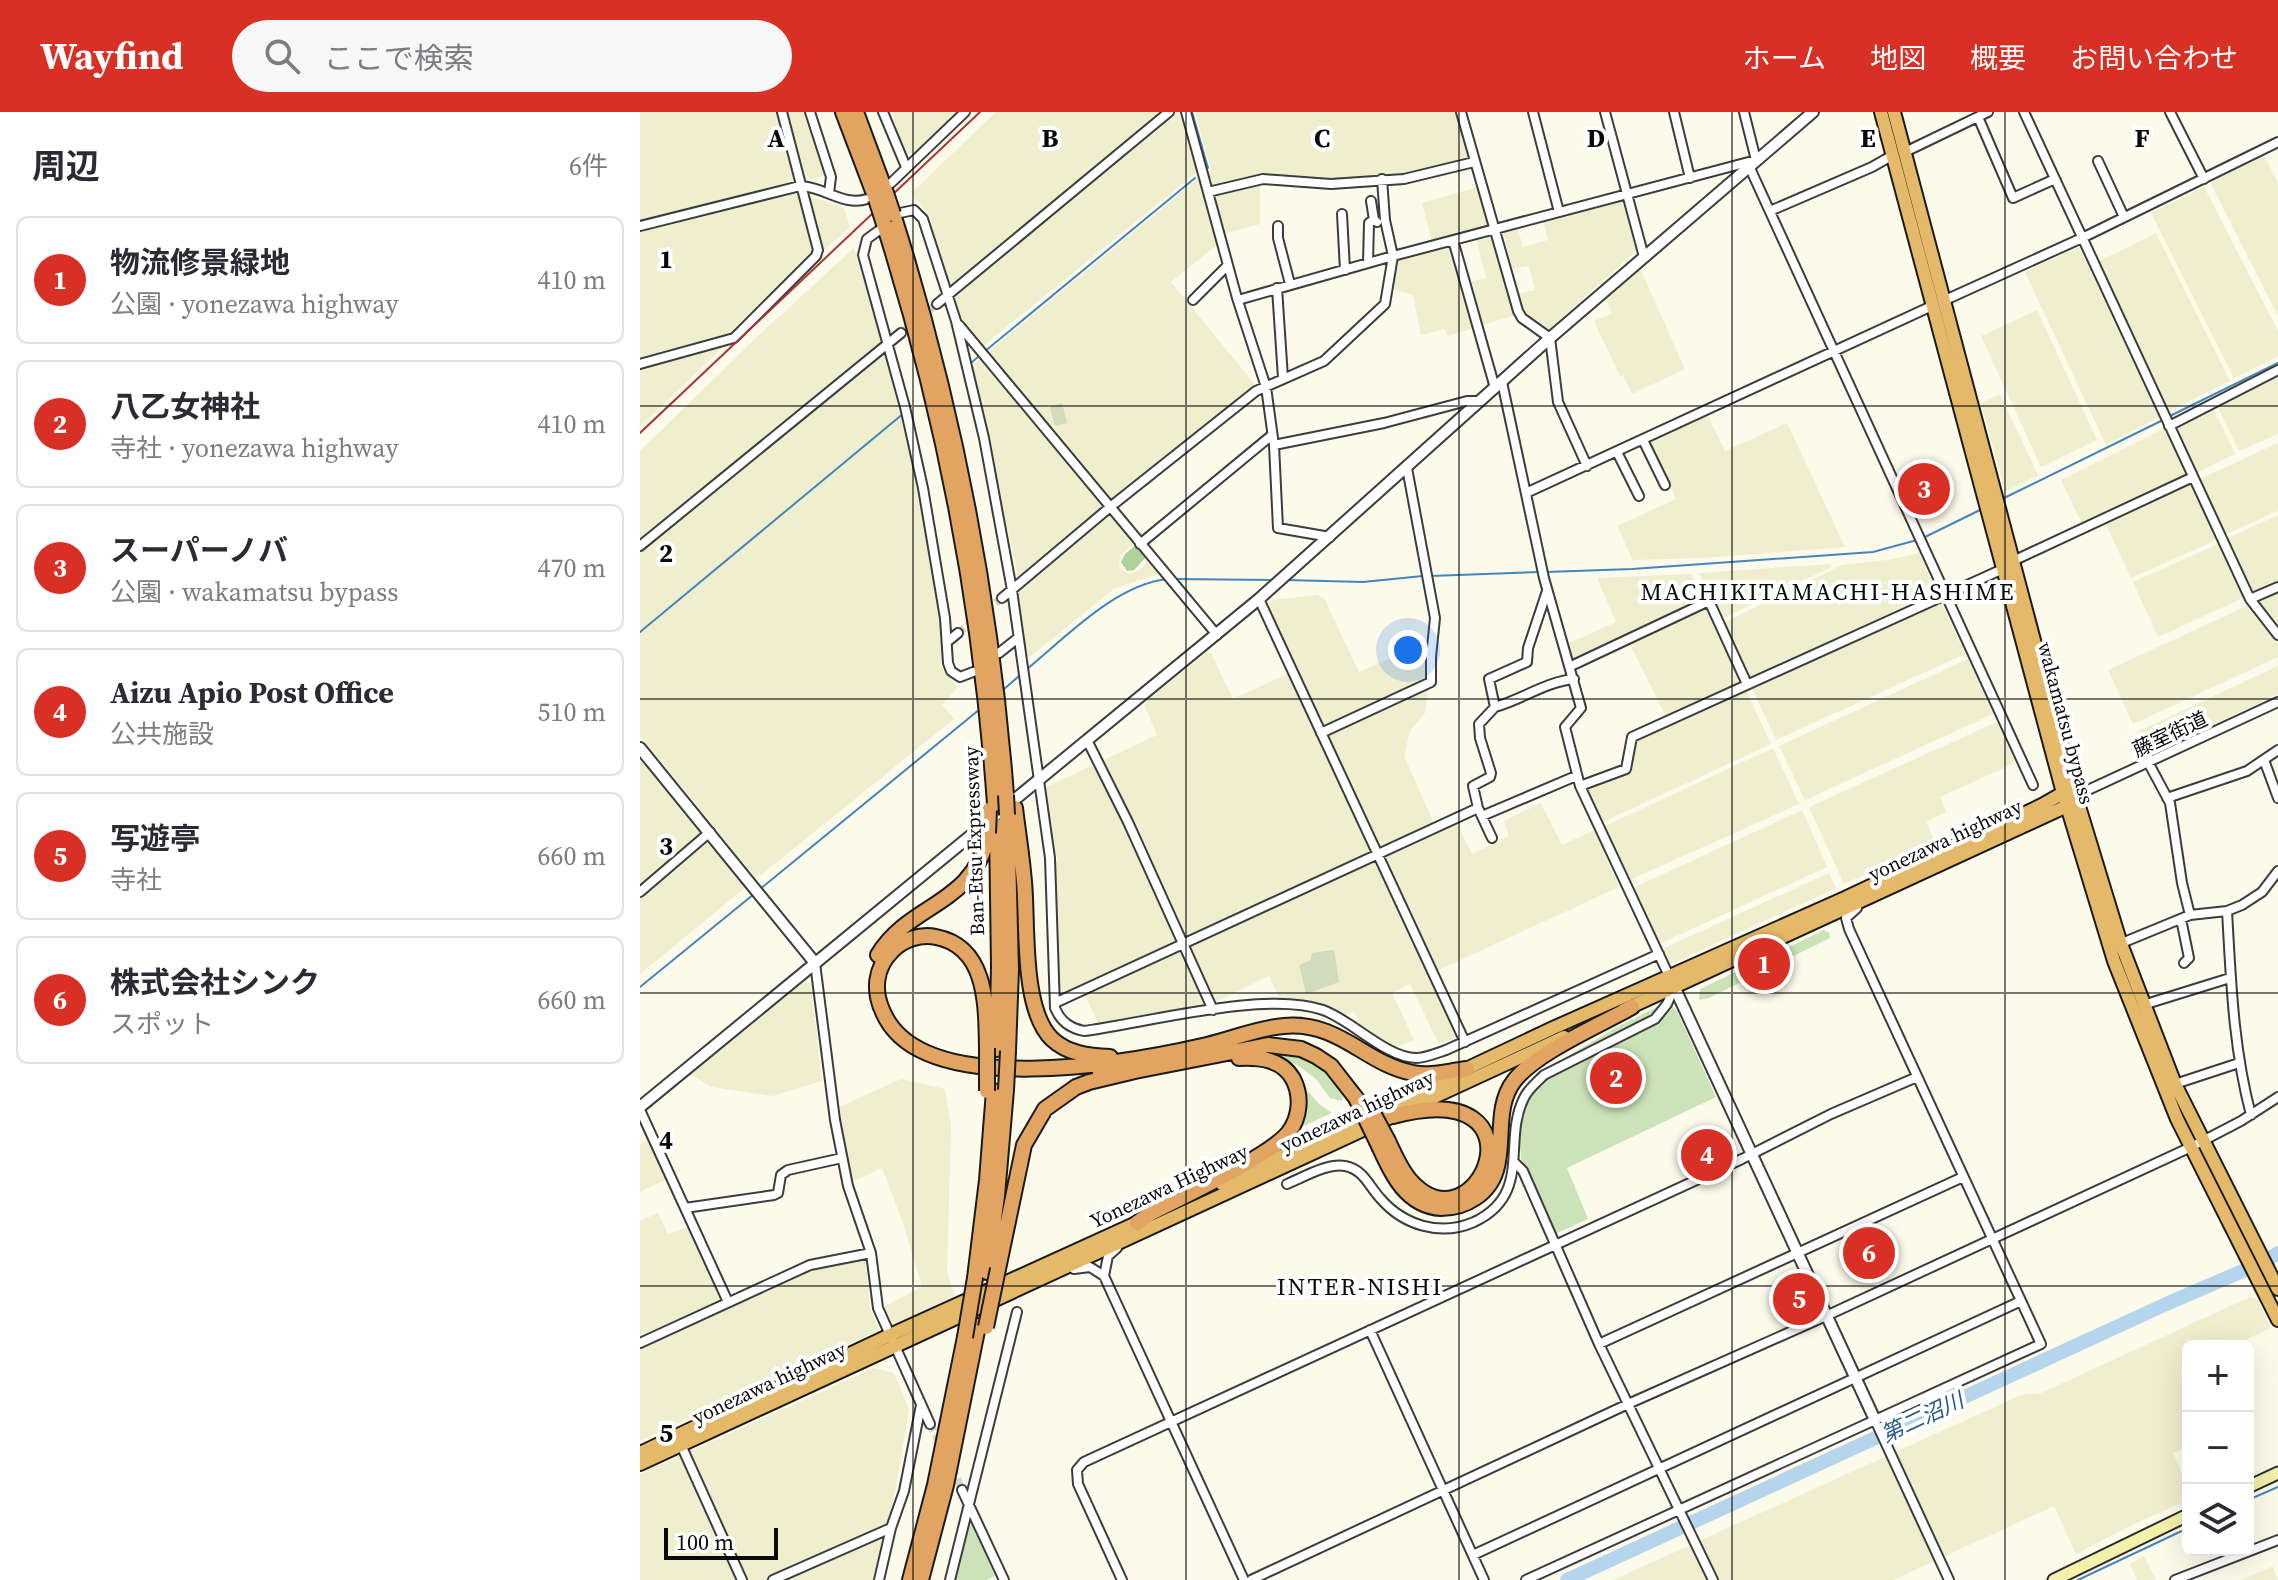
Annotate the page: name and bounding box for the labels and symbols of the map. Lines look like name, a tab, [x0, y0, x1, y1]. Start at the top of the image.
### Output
text: A	[767, 120, 785, 156]
text: B	[1042, 120, 1059, 156]
text: C	[1314, 120, 1330, 156]
text: D	[1587, 120, 1605, 156]
text: E	[1860, 120, 1876, 156]
text: F	[2134, 120, 2150, 156]
text: 1	[659, 241, 673, 277]
pin: 3	[1898, 459, 1950, 519]
text: 2	[659, 535, 673, 571]
district label: MACHIKITAMACHI-HASHIME	[1641, 575, 2015, 608]
your location	[1388, 630, 1428, 670]
street label: wakamatsu bypass	[2031, 639, 2101, 807]
street label: 藤室街道	[2128, 704, 2212, 764]
street label: Ban-Etsu Expressway	[957, 745, 991, 936]
street label: yonezawa highway	[1864, 792, 2027, 888]
text: 3	[659, 828, 673, 864]
pin: 1	[1738, 934, 1790, 994]
pin: 2	[1590, 1048, 1642, 1108]
street label: yonezawa highway	[1276, 1063, 1439, 1159]
text: 4	[659, 1122, 673, 1158]
pin: 4	[1681, 1125, 1733, 1185]
street label: Yonezawa Highway	[1085, 1137, 1253, 1235]
pin: 6	[1843, 1223, 1895, 1283]
pin: 5	[1773, 1269, 1825, 1329]
district label: INTER-NISHI	[1277, 1270, 1443, 1303]
street label: yonezawa highway	[688, 1335, 851, 1431]
water label: 第二沼川	[1876, 1384, 1970, 1449]
text: 5	[659, 1415, 673, 1451]
scale bar	[664, 1524, 778, 1560]

